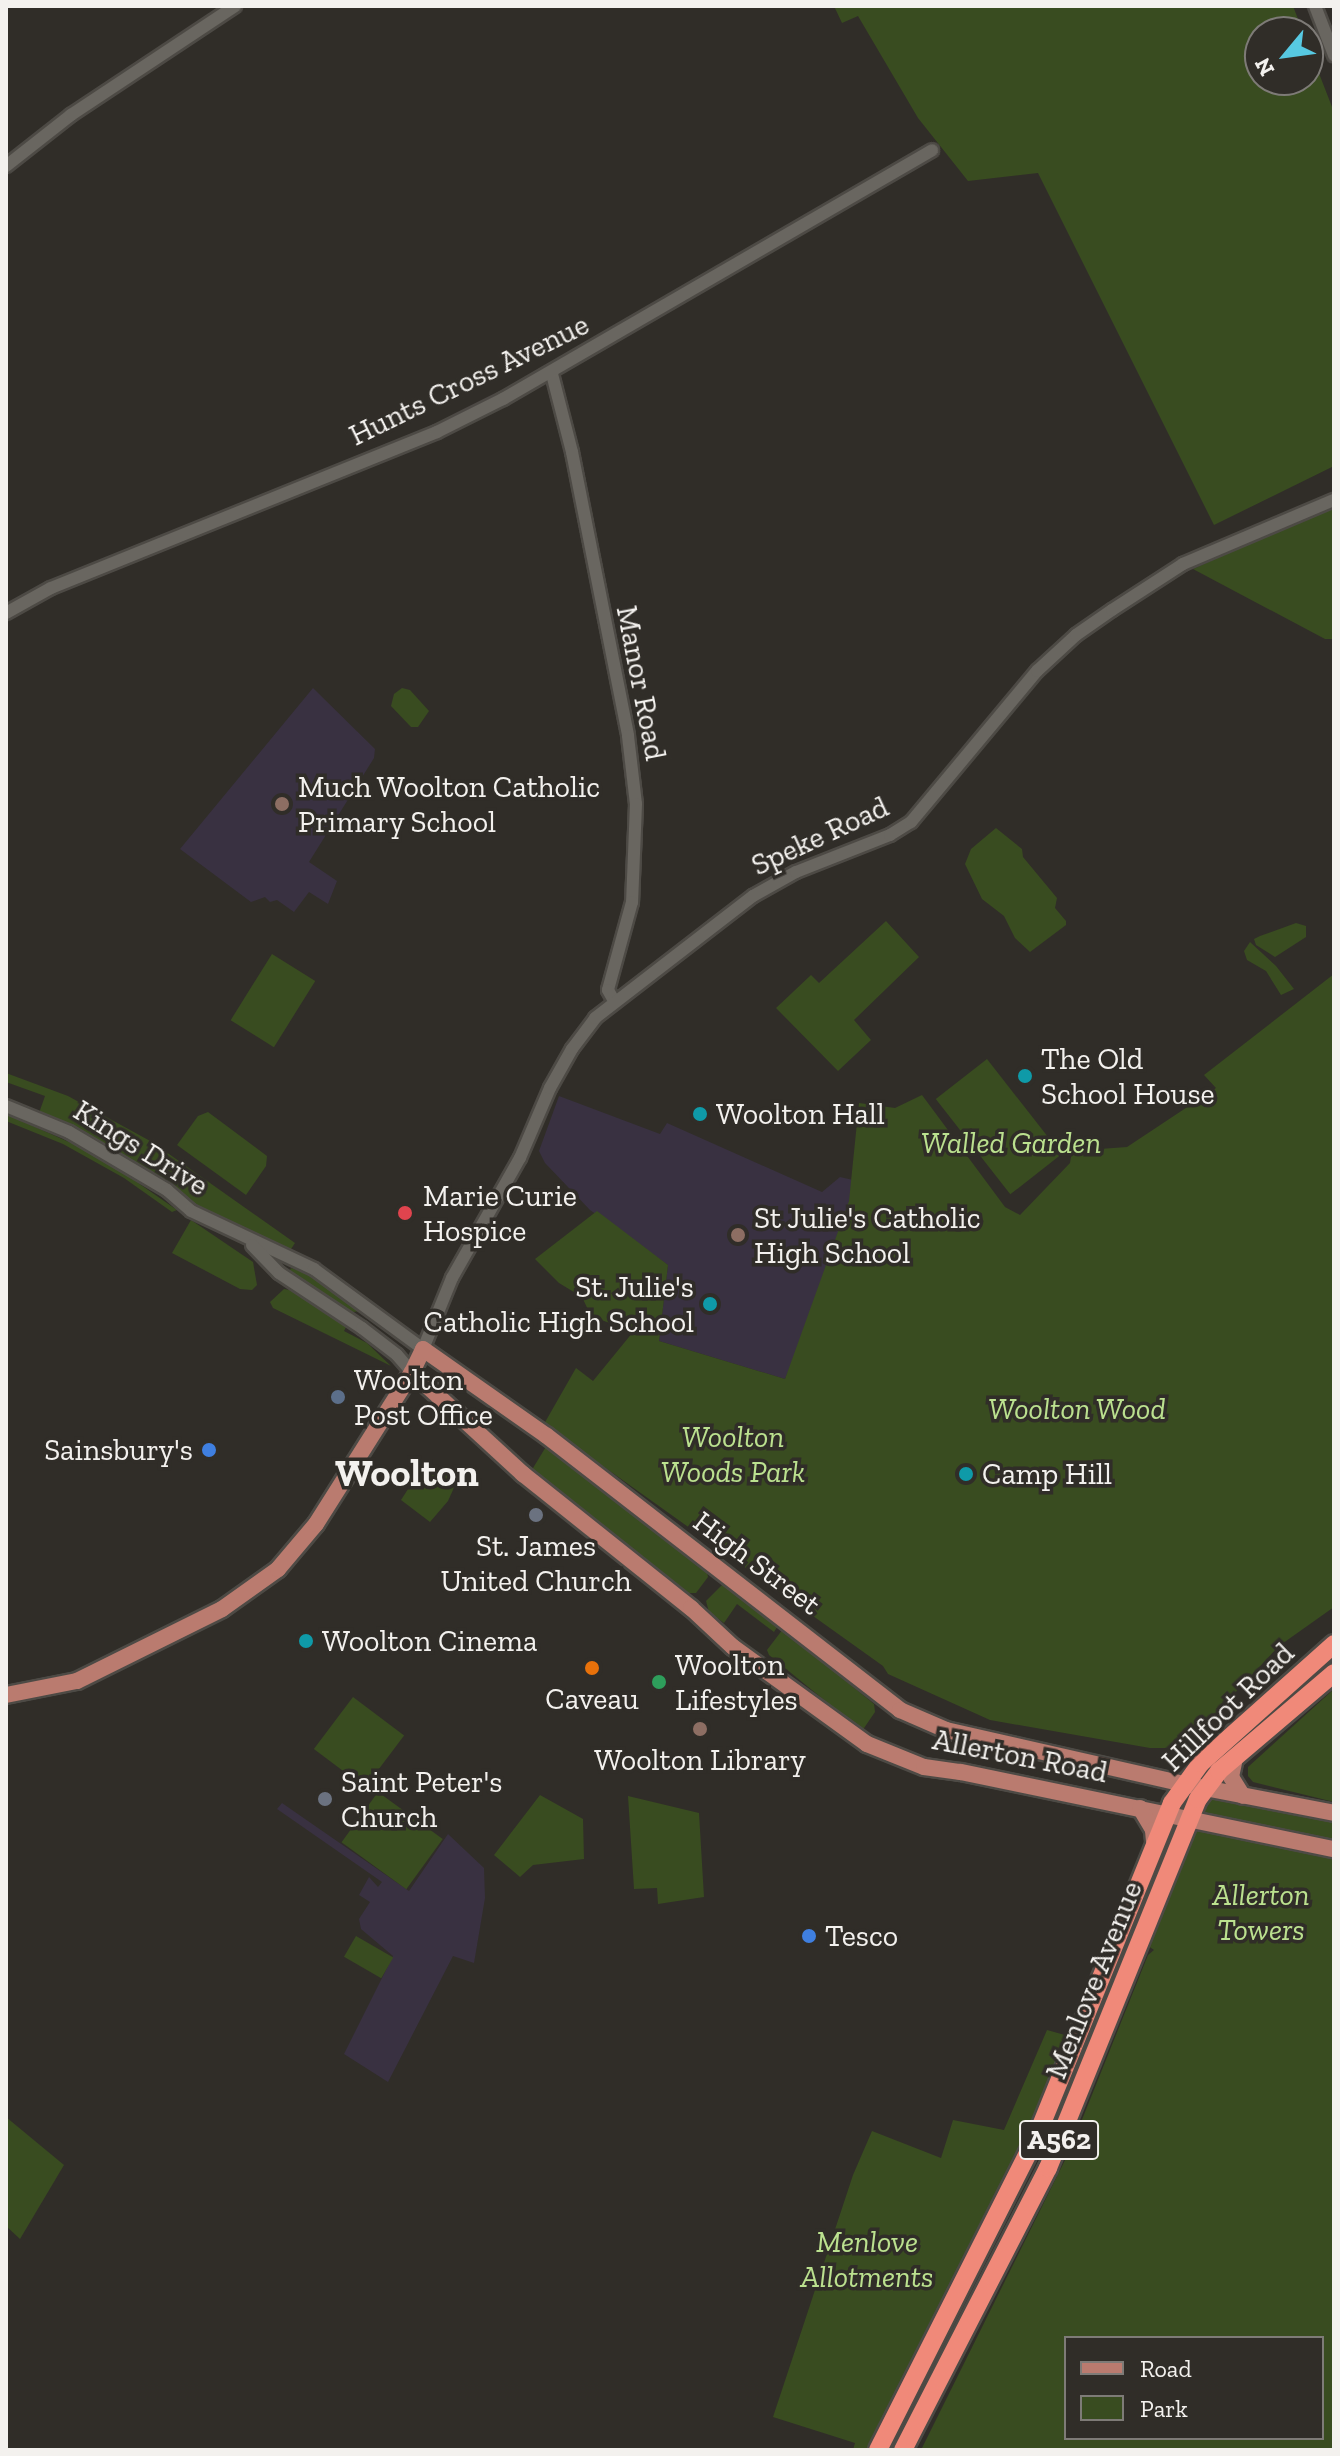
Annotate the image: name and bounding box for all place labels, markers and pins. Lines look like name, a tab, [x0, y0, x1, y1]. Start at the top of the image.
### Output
place label: Much Woolton Catholic Primary School	[298, 769, 602, 840]
marker: Much Woolton Catholic Primary School	[273, 795, 291, 813]
place label: The Old School House	[1041, 1041, 1215, 1112]
marker: The Old School House	[1016, 1067, 1034, 1085]
place label: Woolton Hall	[716, 1096, 885, 1132]
marker: Woolton Hall	[691, 1105, 709, 1123]
place label: Marie Curie Hospice	[423, 1178, 577, 1248]
place label: St Julie's Catholic High School	[754, 1200, 981, 1270]
marker: Marie Curie Hospice	[394, 1202, 416, 1224]
marker: St Julie's Catholic High School	[729, 1226, 747, 1244]
place label: St. Julie's Catholic High School	[423, 1269, 694, 1340]
marker: St. Julie's Catholic High School	[701, 1295, 719, 1313]
place label: Woolton Post Office	[354, 1362, 493, 1432]
marker: Woolton Post Office	[329, 1388, 347, 1406]
place label: Sainsbury's	[44, 1432, 193, 1468]
marker: Sainsbury's	[200, 1441, 218, 1459]
place label: Camp Hill	[982, 1456, 1112, 1492]
marker: Camp Hill	[957, 1465, 975, 1483]
marker: St. James United Church	[527, 1506, 545, 1524]
place label: St. James United Church	[440, 1528, 632, 1598]
place label: Woolton Cinema	[322, 1623, 537, 1659]
marker: Woolton Cinema	[297, 1632, 315, 1650]
place label: Woolton Lifestyles	[675, 1647, 798, 1718]
marker: Caveau	[583, 1659, 601, 1677]
marker: Woolton Lifestyles	[650, 1673, 668, 1691]
place label: Caveau	[545, 1681, 639, 1717]
marker: Woolton Library	[691, 1720, 709, 1738]
place label: Woolton Library	[594, 1742, 806, 1778]
place label: Saint Peter's Church	[341, 1764, 502, 1834]
marker: Saint Peter's Church	[316, 1790, 334, 1808]
place label: Tesco	[825, 1918, 898, 1954]
marker: Tesco	[800, 1927, 818, 1945]

